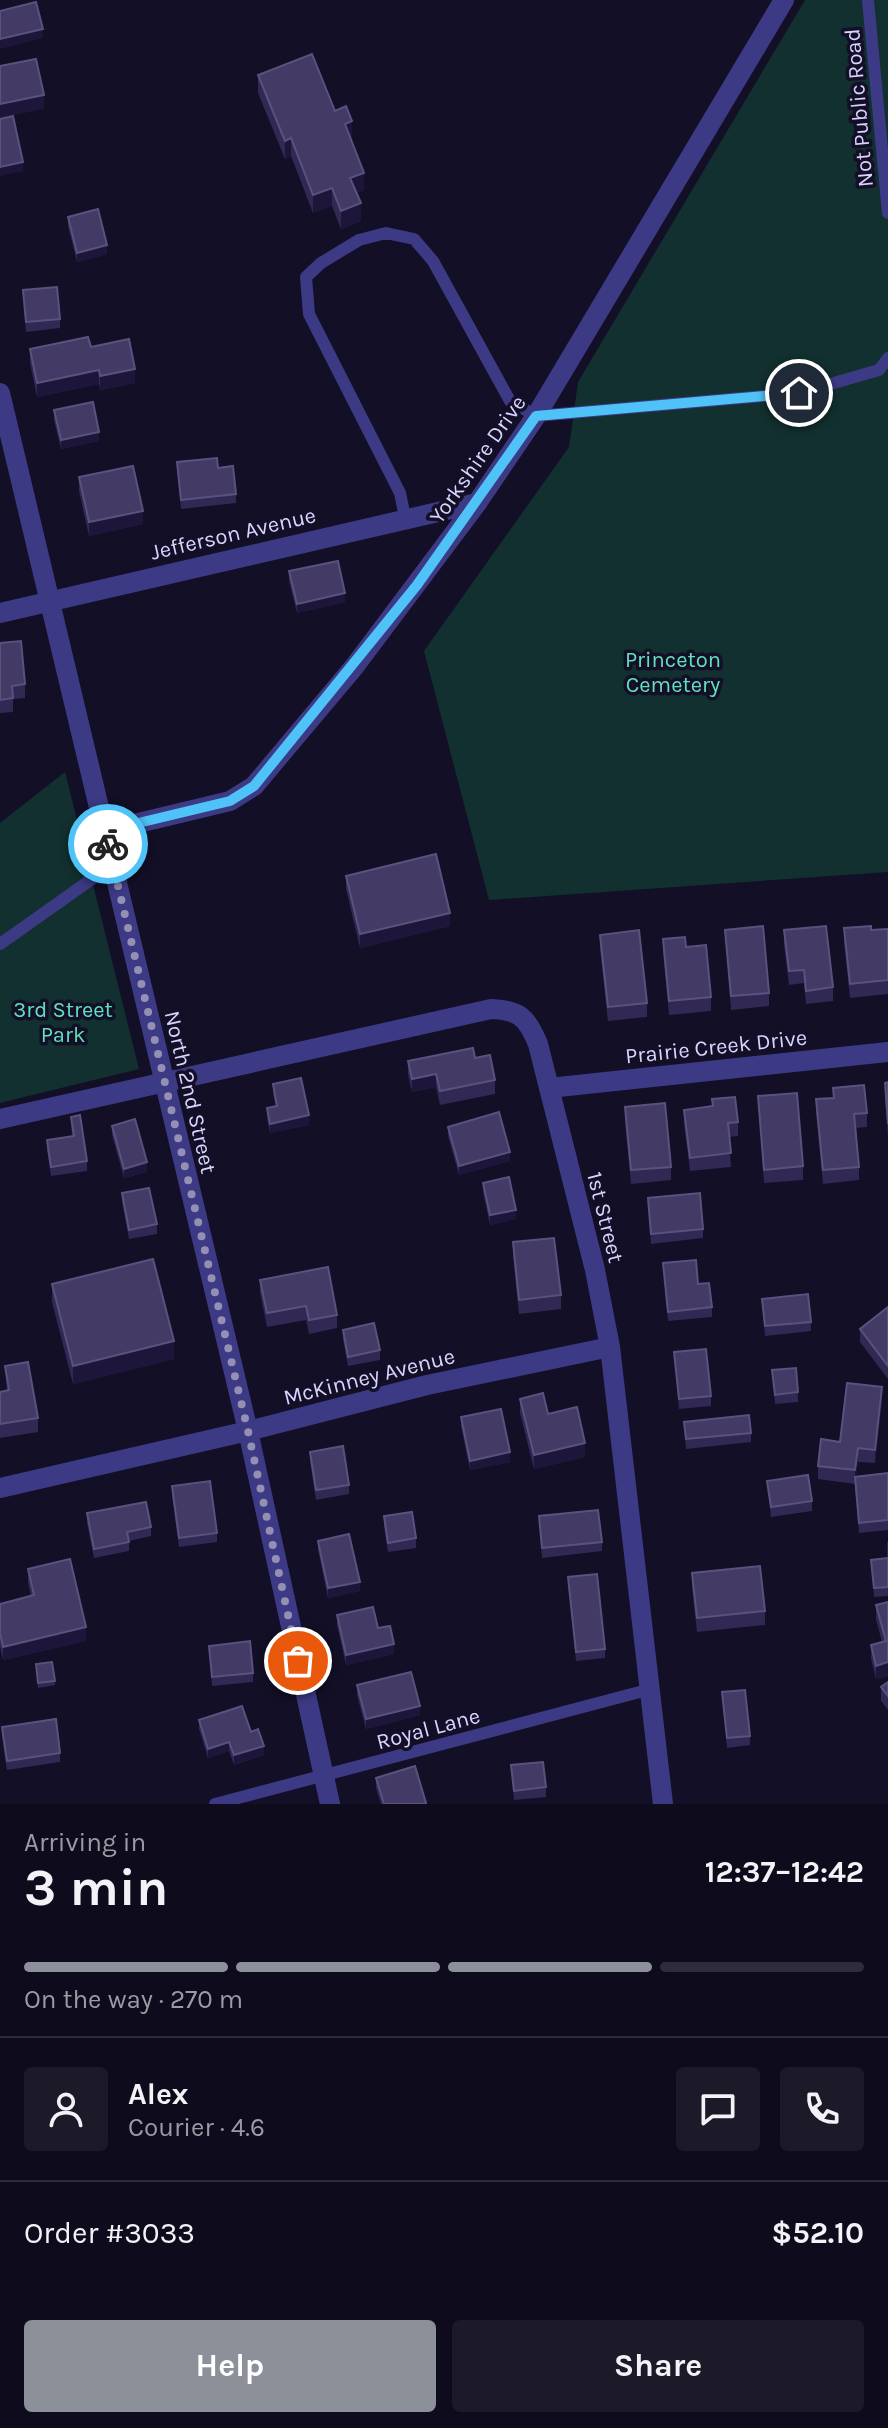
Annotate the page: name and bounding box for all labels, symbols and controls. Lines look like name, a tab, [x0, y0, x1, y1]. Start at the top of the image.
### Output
street label: Not Public Road	[839, 28, 879, 188]
pin	[765, 359, 833, 427]
icon: home	[777, 371, 821, 415]
street label: Yorkshire Drive	[424, 391, 532, 529]
street label: Jefferson Avenue	[148, 502, 318, 566]
park label: Princeton Cemetery	[625, 647, 721, 698]
courier	[68, 804, 148, 884]
icon: bike	[86, 822, 130, 866]
park label: 3rd Street Park	[13, 997, 113, 1048]
street label: North 2nd Street	[159, 1008, 221, 1176]
street label: Prairie Creek Drive	[624, 1025, 808, 1069]
street label: 1st Street	[581, 1169, 629, 1265]
street label: McKinney Avenue	[281, 1343, 458, 1411]
pin	[264, 1627, 332, 1695]
icon: bag	[276, 1639, 320, 1683]
street label: Royal Lane	[374, 1703, 483, 1755]
text: Arriving in	[24, 1827, 146, 1858]
text: 12:37–12:42	[705, 1854, 864, 1890]
text: 3 min	[24, 1857, 168, 1918]
text: On the way · 270 m	[24, 1984, 243, 2015]
button: person	[24, 2067, 108, 2151]
button: chat	[676, 2067, 760, 2151]
button: phone	[780, 2067, 864, 2151]
text: Alex	[128, 2076, 188, 2112]
text: Courier · 4.6	[128, 2112, 265, 2143]
text: Order #3033	[24, 2215, 195, 2251]
text: $52.10	[772, 2215, 864, 2251]
button: Help	[24, 2320, 436, 2412]
button: Share	[452, 2320, 864, 2412]

